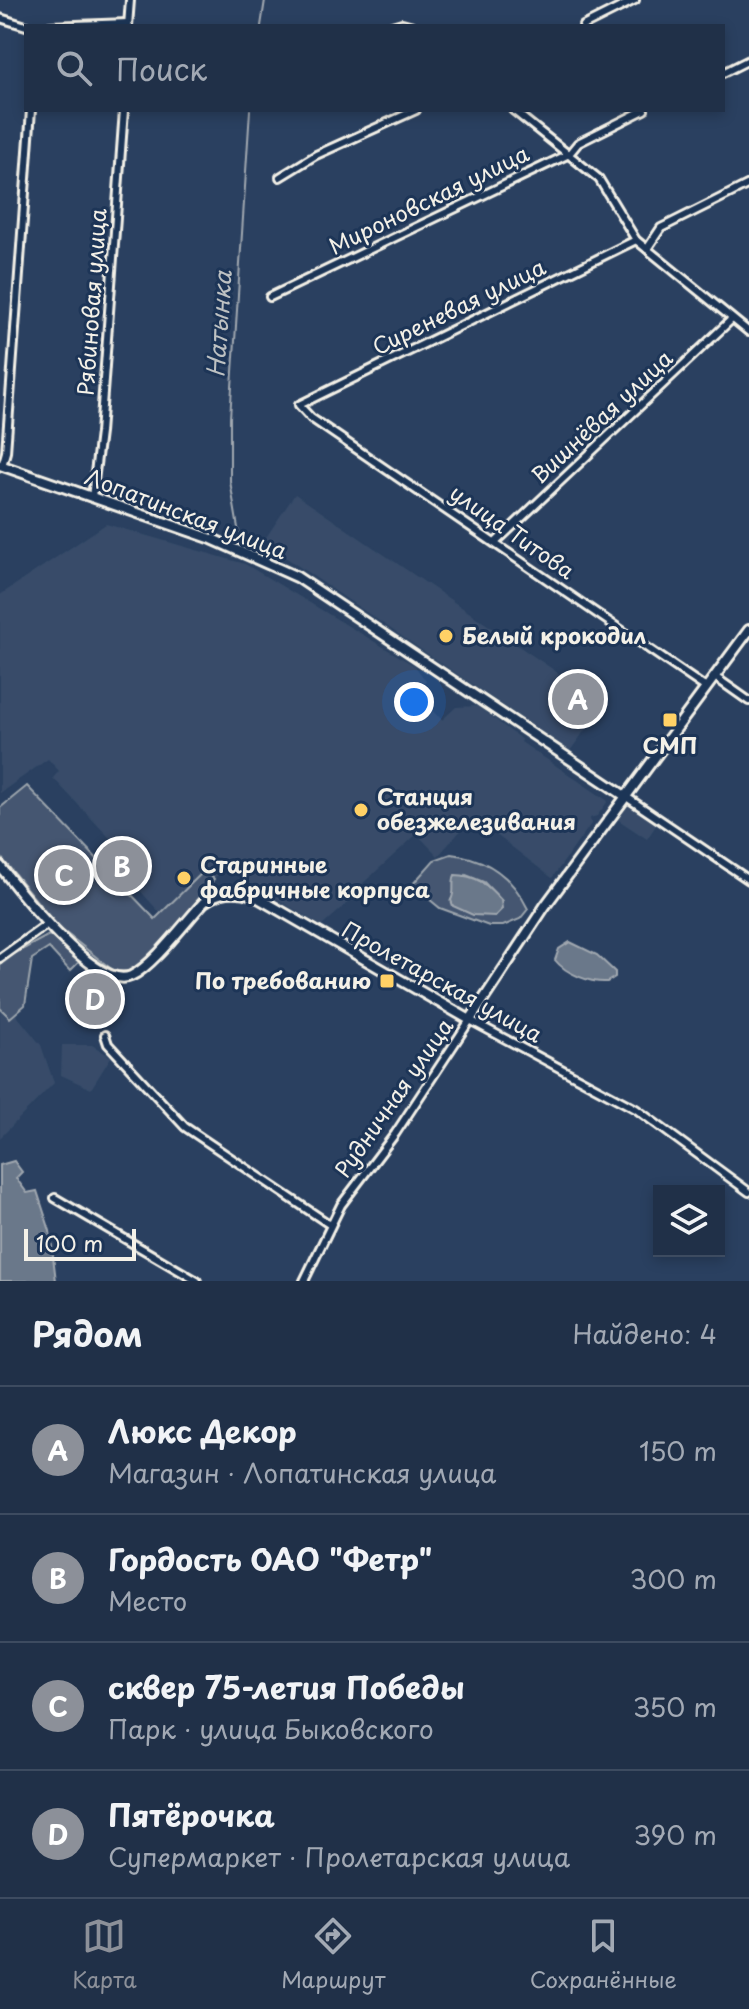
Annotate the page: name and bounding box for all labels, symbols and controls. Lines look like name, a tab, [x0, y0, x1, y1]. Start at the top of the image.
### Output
search box	[24, 24, 725, 112]
icon: search	[52, 46, 96, 90]
text: Поиск	[116, 46, 207, 91]
street label: Мироновская улица	[323, 136, 534, 262]
street label: Рябиновая улица	[67, 207, 114, 397]
street label: Сиреневая улица	[366, 249, 551, 362]
water label: Натынка	[196, 268, 240, 378]
street label: Вишнёвая улица	[523, 341, 679, 490]
street label: Лопатинская улица	[81, 459, 292, 566]
street label: улица Титова	[444, 475, 582, 586]
place label: Белый крокодил	[462, 618, 646, 651]
marker: Белый крокодил	[437, 627, 455, 645]
pin: A	[552, 669, 604, 729]
your location	[394, 682, 434, 722]
marker: СМП	[661, 711, 679, 729]
place label: СМП	[643, 728, 698, 761]
place label: Станция обезжелезивания	[377, 779, 576, 837]
marker: Станция обезжелезивания	[352, 801, 370, 819]
pin: B	[96, 836, 148, 896]
pin: C	[38, 845, 90, 905]
place label: Старинные фабричные корпуса	[200, 847, 430, 905]
marker: Старинные фабричные корпуса	[175, 869, 193, 887]
street label: Пролетарская улица	[336, 912, 549, 1050]
place label: По требованию	[195, 963, 371, 996]
pin: D	[69, 969, 121, 1029]
marker: По требованию	[378, 972, 396, 990]
street label: Рудничная улица	[325, 1011, 460, 1184]
map controls	[653, 1185, 725, 1257]
button: layers	[653, 1185, 725, 1257]
scale bar	[24, 1225, 136, 1261]
text: 100 m	[36, 1226, 103, 1259]
text: Рядом	[32, 1307, 143, 1359]
text: Найдено: 4	[572, 1314, 717, 1353]
text: Люкс Декор	[108, 1408, 297, 1453]
text: A	[48, 1431, 68, 1470]
text: 150 m	[639, 1431, 717, 1470]
text: Магазин · Лопатинская улица	[108, 1453, 496, 1492]
text: Гордость ОАО "Фетр"	[108, 1536, 432, 1581]
text: B	[49, 1559, 67, 1598]
text: 300 m	[630, 1559, 717, 1598]
text: Место	[108, 1581, 187, 1620]
text: сквер 75-летия Победы	[108, 1664, 465, 1709]
text: C	[48, 1687, 68, 1726]
text: 350 m	[633, 1687, 717, 1726]
text: Парк · улица Быковского	[108, 1709, 434, 1748]
text: Пятёрочка	[108, 1792, 275, 1837]
text: D	[48, 1815, 68, 1854]
text: 390 m	[633, 1815, 717, 1854]
text: Супермаркет · Пролетарская улица	[108, 1837, 570, 1876]
tab: Карта	[72, 1914, 137, 1995]
tab: Маршрут	[281, 1914, 385, 1995]
tab: Сохранённые	[530, 1914, 677, 1995]

